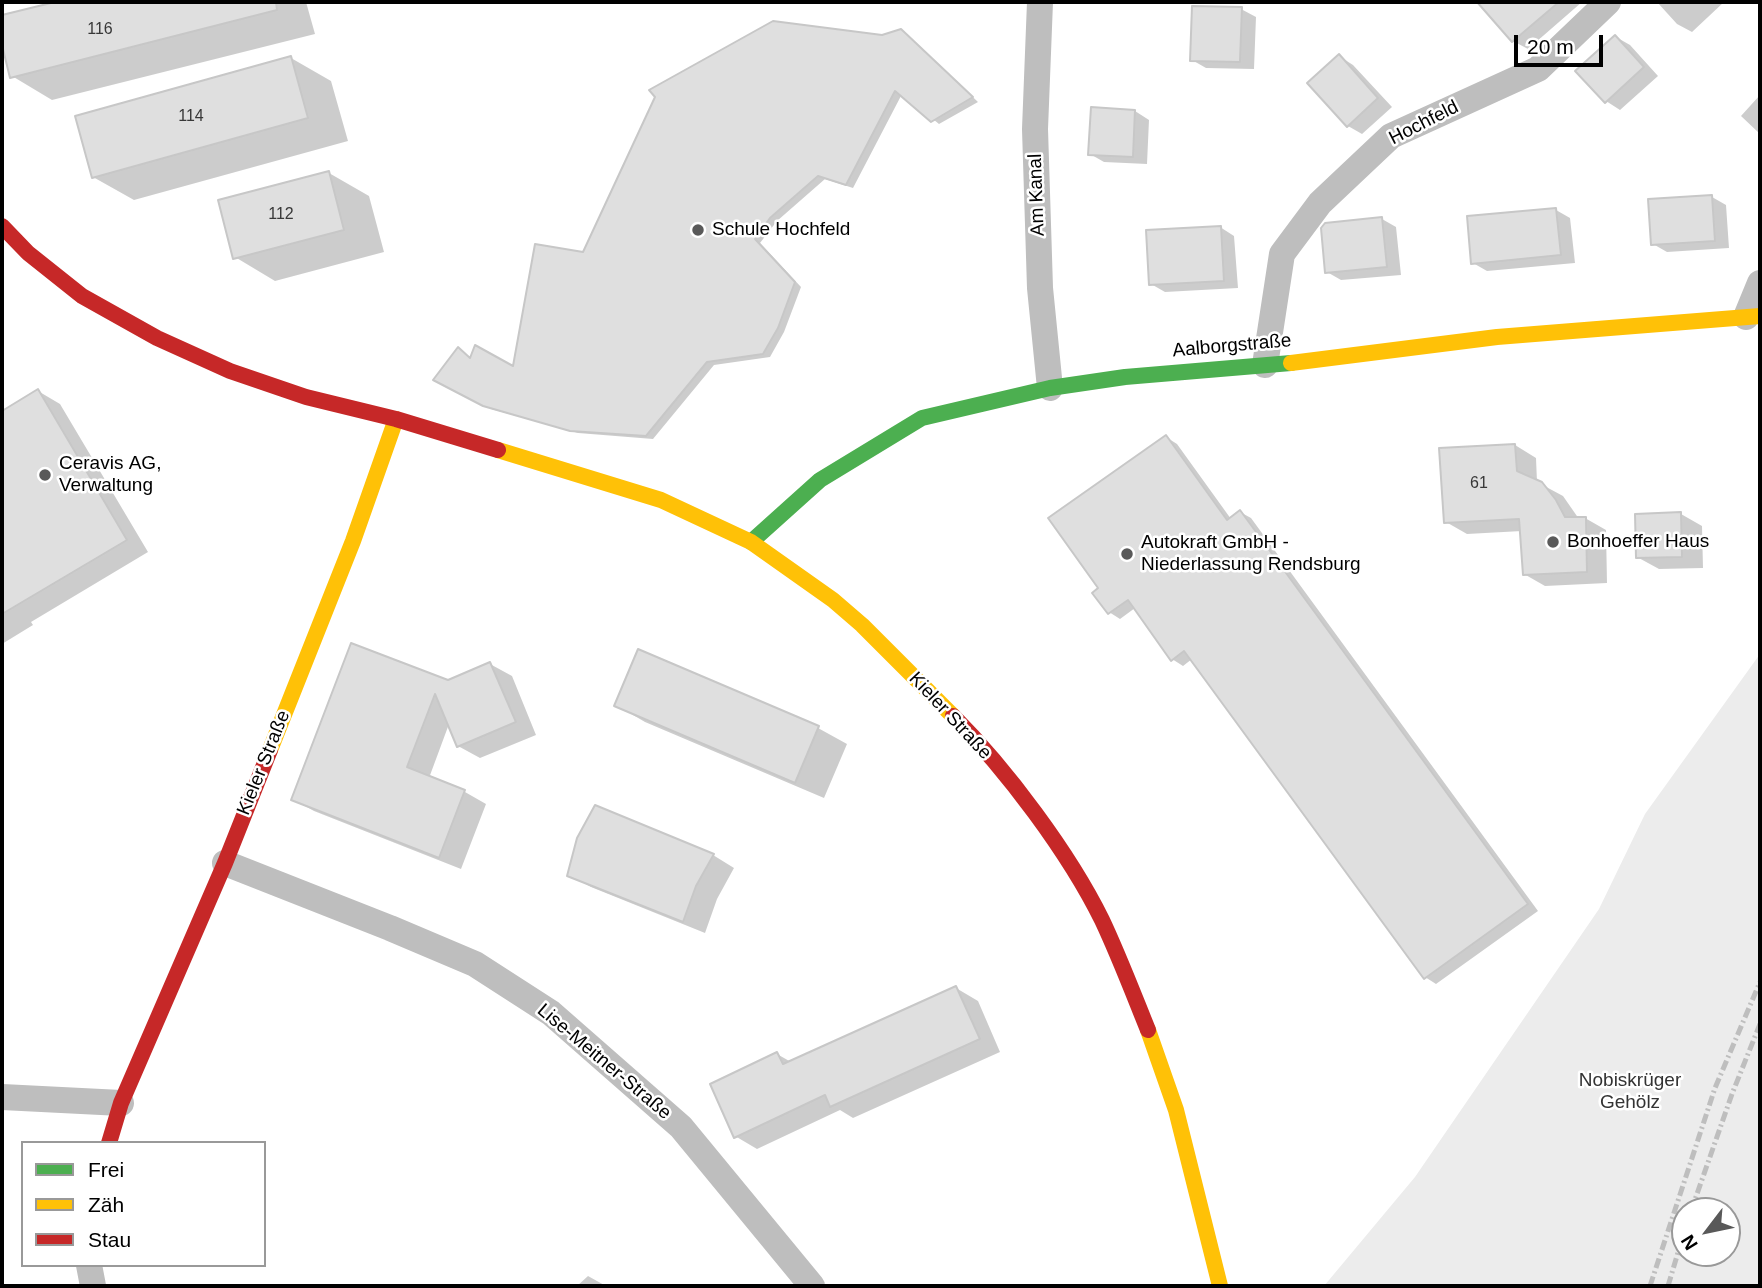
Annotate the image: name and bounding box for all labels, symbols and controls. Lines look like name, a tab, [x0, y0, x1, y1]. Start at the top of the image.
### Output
house number: 116	[87, 20, 113, 40]
scale bar	[1517, 21, 1606, 65]
text: 20 m	[1527, 35, 1574, 58]
street label: Hochfeld	[1385, 96, 1463, 150]
house number: 114	[178, 107, 204, 127]
street label: Am Kanal	[1024, 153, 1050, 237]
house number: 112	[268, 205, 294, 225]
place label: Schule Hochfeld	[712, 219, 850, 241]
marker: Schule Hochfeld	[690, 222, 706, 238]
street label: Aalborgstraße	[1172, 329, 1292, 363]
place label: Ceravis AG, Verwaltung	[59, 453, 161, 497]
marker: Ceravis AG, Verwaltung	[37, 467, 53, 483]
house number: 61	[1470, 474, 1488, 494]
place label: Bonhoeffer Haus	[1567, 531, 1709, 553]
place label: Autokraft GmbH - Niederlassung Rendsburg	[1141, 532, 1361, 576]
marker: Bonhoeffer Haus	[1545, 534, 1561, 550]
marker: Autokraft GmbH - Niederlassung Rendsburg	[1119, 546, 1135, 562]
street label: Kieler Straße	[904, 668, 996, 764]
street label: Kieler Straße	[233, 707, 295, 819]
street label: Lise-Meitner-Straße	[532, 999, 676, 1125]
park label: Nobiskrüger Gehölz	[1579, 1070, 1681, 1114]
legend	[21, 1141, 266, 1267]
text: Frei	[88, 1158, 124, 1181]
text: Zäh	[88, 1193, 124, 1216]
north arrow	[1671, 1197, 1741, 1267]
text: Stau	[88, 1228, 131, 1251]
text: N	[1677, 1231, 1702, 1254]

